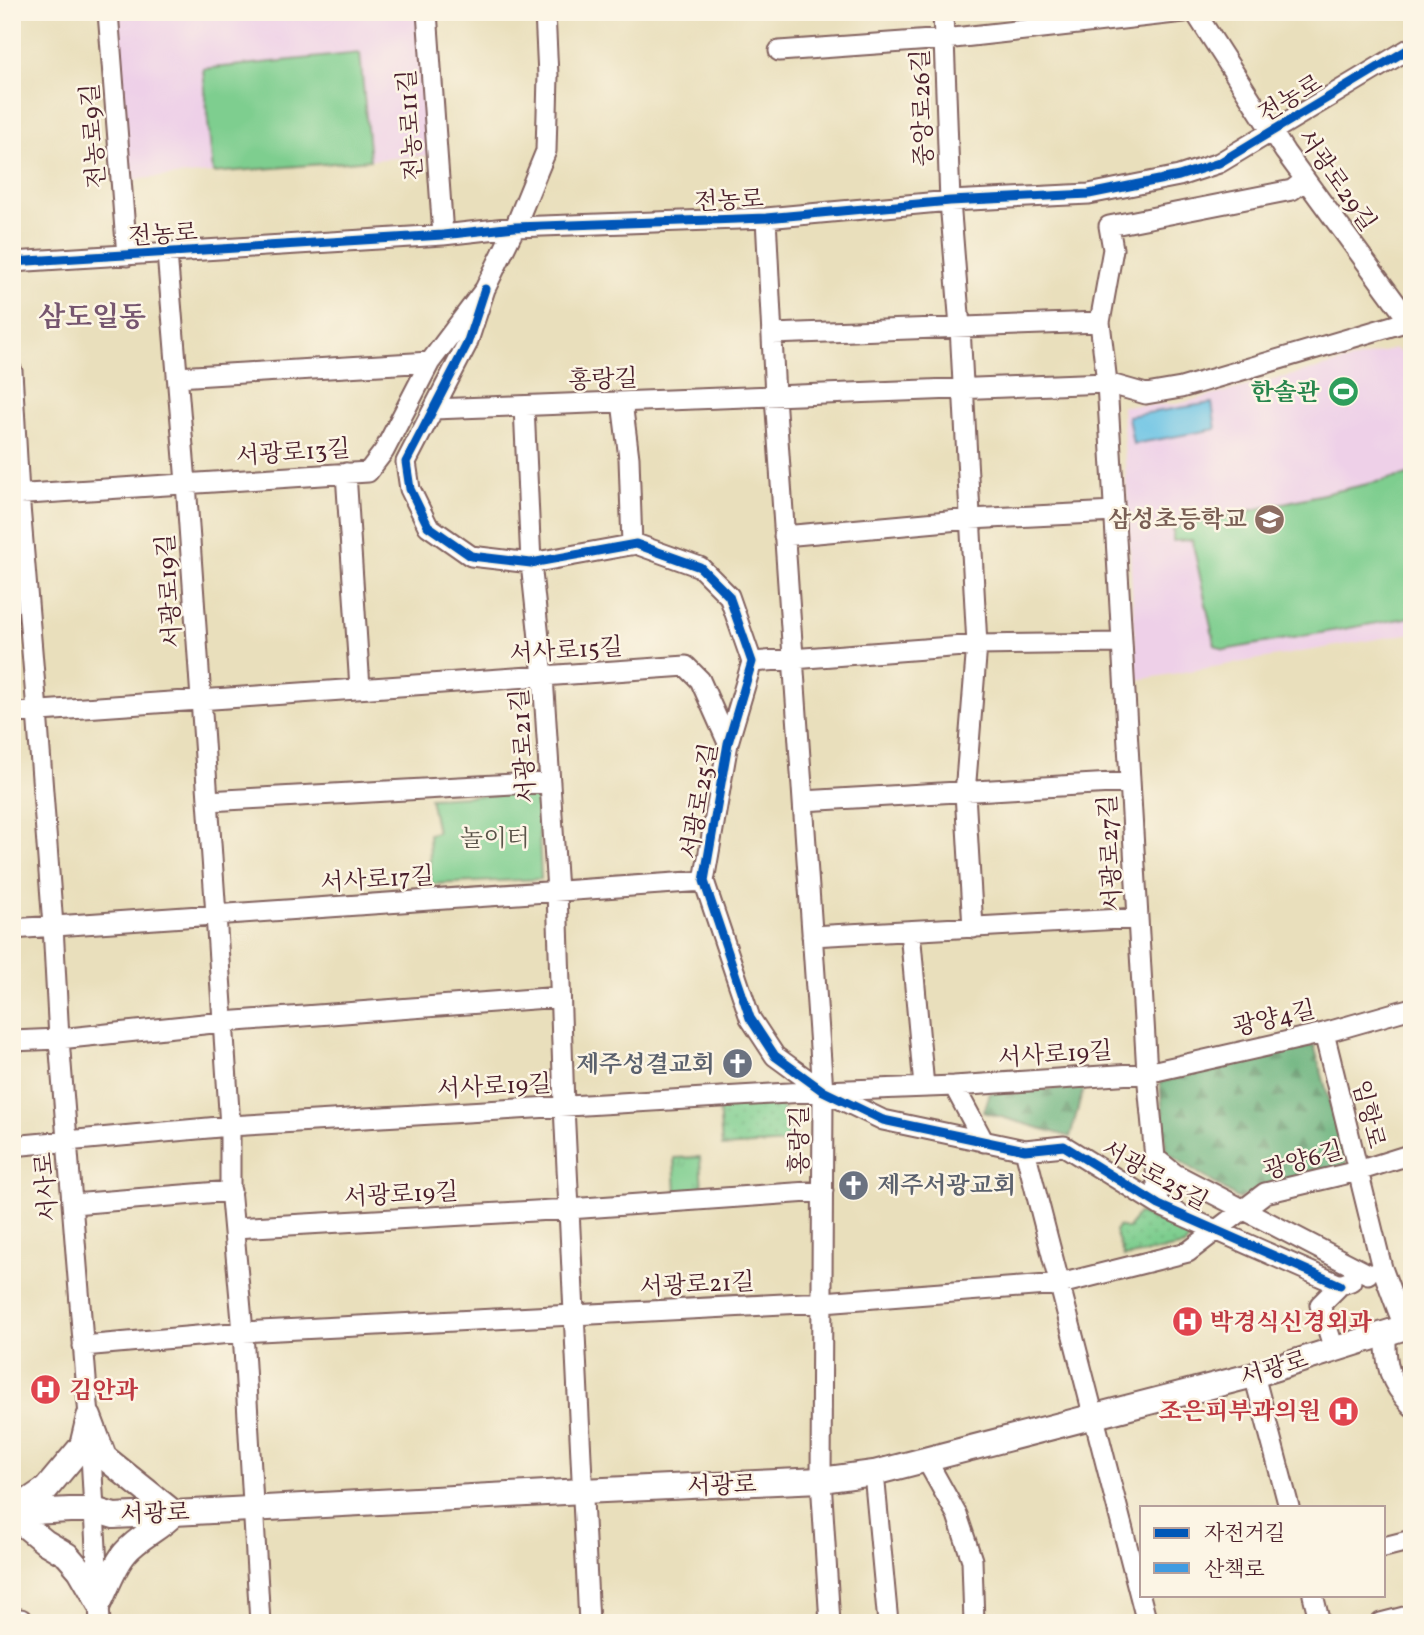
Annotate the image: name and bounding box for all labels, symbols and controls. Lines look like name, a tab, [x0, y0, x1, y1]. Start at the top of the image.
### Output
street label: 중앙로26길	[905, 48, 943, 167]
street label: 전농로	[1252, 67, 1330, 132]
street label: 전농로11길	[391, 68, 433, 182]
street label: 전농로9길	[74, 82, 116, 190]
street label: 서광로29길	[1288, 123, 1383, 239]
street label: 전농로	[693, 183, 765, 221]
street label: 전농로	[127, 217, 199, 255]
district label: 삼도일동	[38, 299, 146, 338]
street label: 홍랑길	[568, 363, 638, 399]
sports icon: 한솔관	[1326, 375, 1360, 409]
place label: 한솔관	[1250, 377, 1320, 411]
street label: 서광로13길	[235, 433, 351, 475]
school or university icon: 삼성초등학교	[1253, 502, 1287, 536]
place label: 삼성초등학교	[1108, 504, 1247, 538]
street label: 서광로19길	[150, 533, 192, 649]
street label: 서사로15길	[508, 631, 624, 673]
street label: 서광로21길	[504, 687, 546, 804]
street label: 서광로25길	[674, 741, 728, 862]
street label: 서광로27길	[1092, 794, 1132, 912]
park label: 놀이터	[460, 823, 530, 857]
street label: 서사로17길	[319, 860, 435, 902]
street label: 광양4길	[1230, 994, 1319, 1046]
street label: 서사로19길	[997, 1035, 1113, 1077]
church icon: 제주성결교회	[721, 1047, 755, 1081]
place label: 제주성결교회	[576, 1049, 715, 1083]
street label: 서사로19길	[436, 1068, 552, 1108]
street label: 임항로	[1342, 1077, 1392, 1152]
street label: 홍랑길	[784, 1105, 818, 1175]
street label: 서광로25길	[1095, 1133, 1214, 1220]
street label: 광양6길	[1260, 1134, 1348, 1190]
street label: 서사로	[28, 1151, 68, 1223]
church icon: 제주서광교회	[837, 1168, 871, 1202]
place label: 제주서광교회	[877, 1170, 1016, 1204]
street label: 서광로19길	[343, 1176, 459, 1216]
street label: 서광로21길	[639, 1266, 755, 1306]
hospital icon: 박경식신경외과	[1170, 1305, 1204, 1339]
place label: 박경식신경외과	[1210, 1307, 1372, 1341]
street label: 서광로	[1236, 1343, 1313, 1396]
hospital icon: 김안과	[29, 1373, 63, 1407]
place label: 김안과	[69, 1375, 139, 1409]
hospital icon: 조은피부과의원	[1327, 1394, 1361, 1428]
place label: 조은피부과의원	[1159, 1396, 1321, 1430]
street label: 서광로	[687, 1469, 757, 1505]
street label: 서광로	[120, 1497, 190, 1533]
legend	[1140, 1506, 1386, 1596]
text: 자전거길	[1204, 1520, 1285, 1549]
text: 산책로	[1204, 1556, 1265, 1585]

